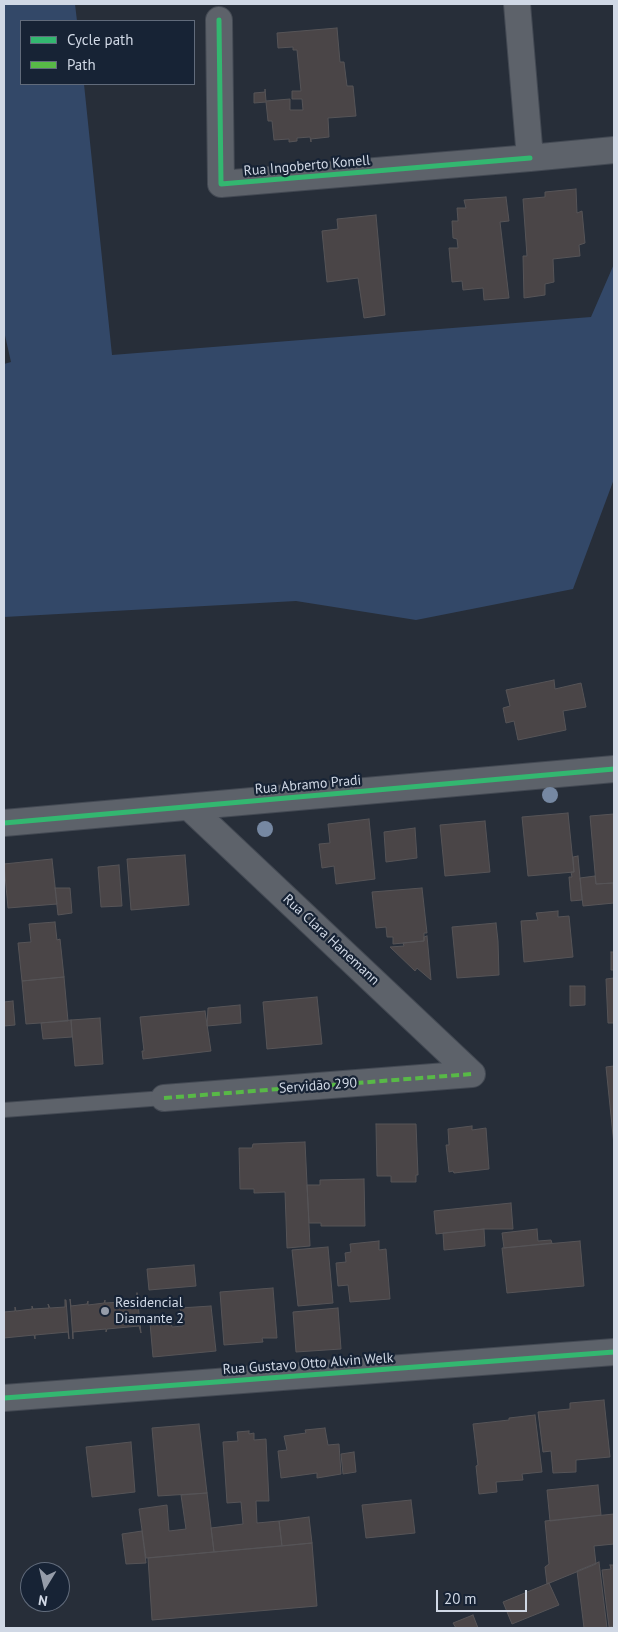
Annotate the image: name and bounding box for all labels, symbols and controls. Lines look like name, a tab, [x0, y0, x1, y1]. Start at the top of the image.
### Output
legend	[20, 20, 195, 85]
text: Cycle path	[67, 30, 133, 49]
text: Path	[67, 55, 96, 74]
street label: Rua Ingoberto Konell	[243, 152, 371, 180]
street label: Rua Abramo Pradi	[254, 772, 362, 798]
street label: Rua Clara Hanemann	[279, 891, 383, 989]
street label: Servidão 290	[278, 1075, 358, 1097]
place label: Residencial Diamante 2	[115, 1295, 184, 1328]
marker: Residencial Diamante 2	[99, 1305, 111, 1317]
street label: Rua Gustavo Otto Alvin Welk	[222, 1350, 394, 1378]
north arrow	[20, 1562, 70, 1612]
scale bar	[438, 1580, 529, 1612]
text: 20 m	[444, 1589, 477, 1608]
text: N	[37, 1591, 49, 1610]

